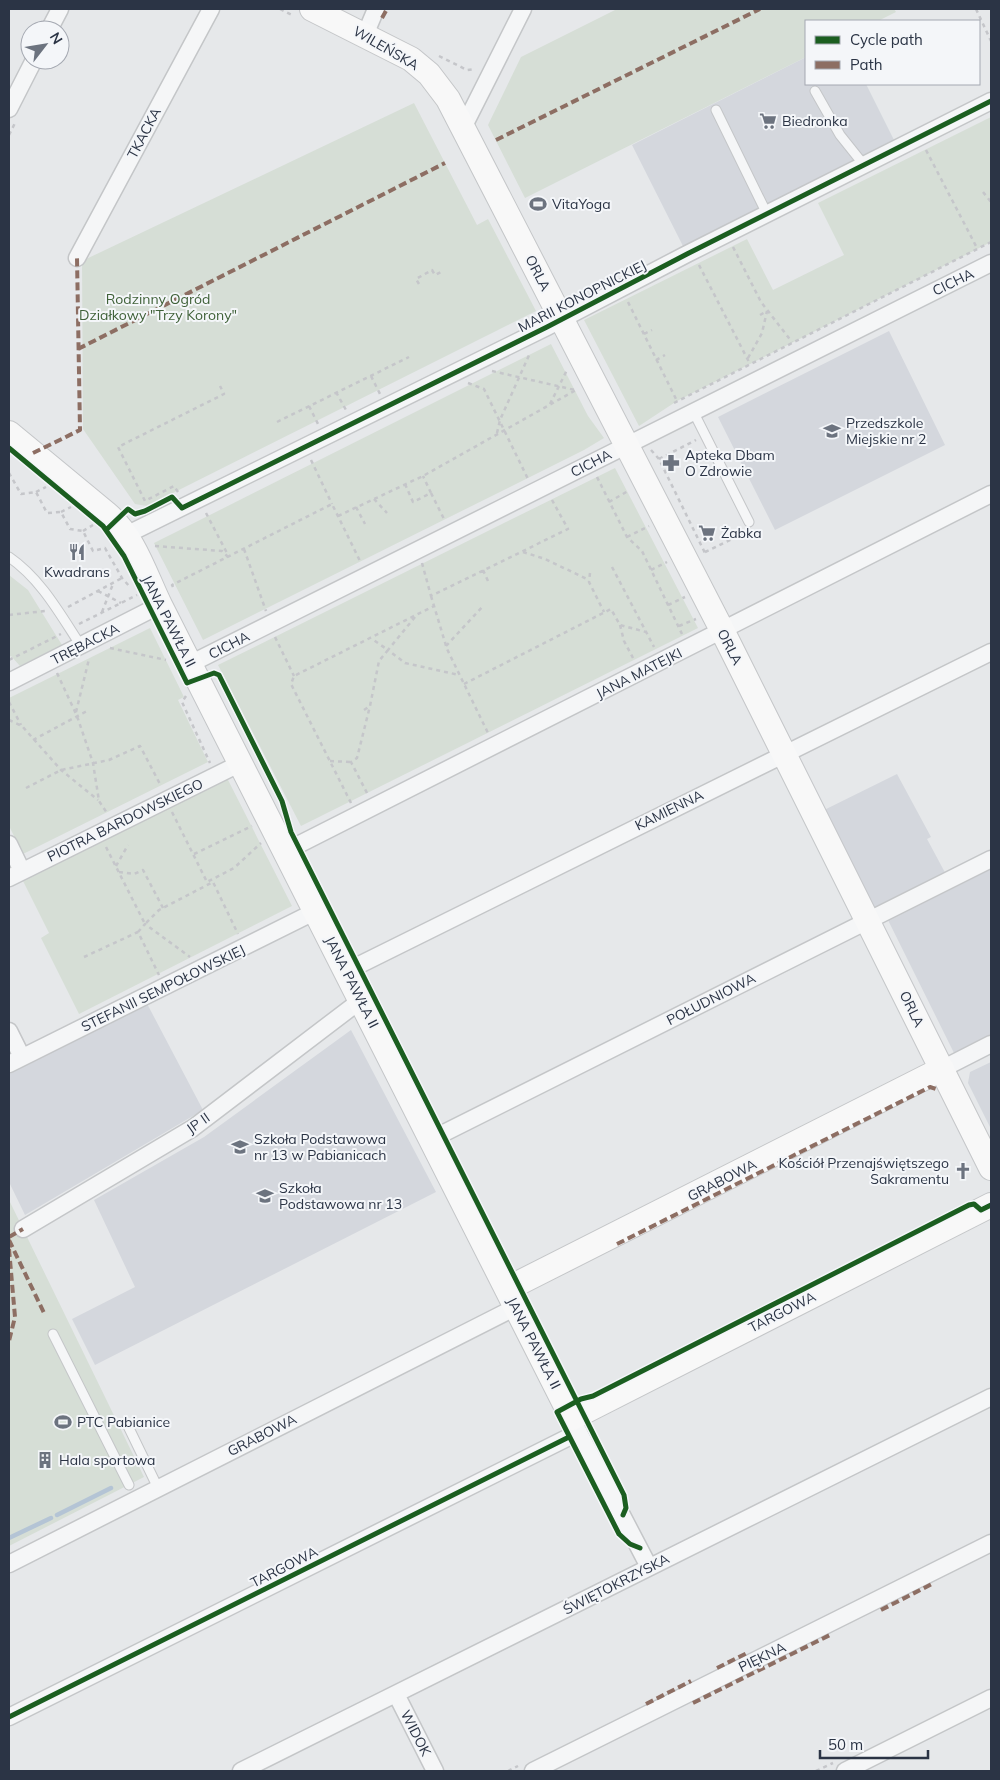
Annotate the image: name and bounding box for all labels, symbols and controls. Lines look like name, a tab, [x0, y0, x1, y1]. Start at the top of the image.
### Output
north arrow	[20, 20, 70, 70]
legend	[805, 20, 980, 85]
street label: WILEŃSKA	[350, 22, 423, 74]
text: N	[46, 29, 67, 47]
text: Cycle path	[850, 30, 923, 49]
text: Path	[850, 55, 882, 74]
street label: TKACKA	[123, 104, 165, 162]
supermarket icon: Biedronka	[758, 111, 778, 131]
place label: Biedronka	[782, 112, 848, 130]
sports icon: VitaYoga	[528, 194, 548, 214]
place label: VitaYoga	[552, 195, 611, 213]
street label: ORLA	[521, 252, 555, 295]
street label: MARII KONOPNICKIEJ	[515, 256, 649, 336]
street label: CICHA	[929, 264, 977, 300]
park label: Rodzinny Ogród Działkowy "Trzy Korony"	[79, 290, 237, 324]
place label: Przedszkole Miejskie nr 2	[846, 414, 926, 448]
school or university icon: Przedszkole Miejskie nr 2	[822, 421, 842, 441]
street label: CICHA	[567, 445, 615, 481]
place label: Apteka Dbam O Zdrowie	[685, 446, 775, 480]
pharmacy icon: Apteka Dbam O Zdrowie	[661, 453, 681, 473]
supermarket icon: Żabka	[697, 523, 717, 543]
place label: Żabka	[721, 524, 762, 542]
restaurant icon: Kwadrans	[67, 542, 87, 562]
place label: Kwadrans	[44, 563, 110, 581]
street label: JANA PAWŁA II	[138, 572, 200, 670]
street label: TRĘBACKA	[48, 619, 123, 669]
street label: ORLA	[713, 626, 747, 669]
street label: CICHA	[205, 627, 253, 663]
street label: JANA MATEJKI	[593, 644, 685, 702]
street label: PIOTRA BARDOWSKIEGO	[44, 774, 206, 866]
street label: KAMIENNA	[632, 785, 707, 834]
street label: JANA PAWŁA II	[321, 933, 383, 1031]
street label: STEFANII SEMPOŁOWSKIEJ	[78, 940, 248, 1036]
street label: POŁUDNIOWA	[663, 969, 759, 1029]
street label: ORLA	[896, 988, 929, 1031]
street label: JP II	[183, 1109, 213, 1137]
place label: Szkoła Podstawowa nr 13 w Pabianicach	[254, 1130, 386, 1164]
school or university icon: Szkoła Podstawowa nr 13 w Pabianicach	[230, 1137, 250, 1157]
place label: Kościół Przenajświętszego Sakramentu	[778, 1154, 949, 1188]
street label: GRABOWA	[684, 1155, 760, 1205]
church icon: Kościół Przenajświętszego Sakramentu	[953, 1161, 973, 1181]
place label: Szkoła Podstawowa nr 13	[279, 1179, 402, 1213]
school or university icon: Szkoła Podstawowa nr 13	[255, 1186, 275, 1206]
street label: TARGOWA	[745, 1287, 819, 1337]
street label: JANA PAWŁA II	[503, 1294, 565, 1392]
street label: GRABOWA	[224, 1410, 300, 1460]
sports icon: PTC Pabianice	[53, 1412, 73, 1432]
place label: PTC Pabianice	[77, 1413, 170, 1431]
building icon: Hala sportowa	[35, 1450, 55, 1470]
place label: Hala sportowa	[59, 1451, 155, 1469]
street label: TARGOWA	[247, 1542, 321, 1592]
street label: ŚWIĘTOKRZYSKA	[560, 1549, 673, 1619]
street label: PIĘKNA	[735, 1638, 789, 1676]
street label: WIDOK	[397, 1707, 436, 1760]
scale bar	[820, 1728, 928, 1760]
text: 50 m	[828, 1735, 863, 1754]

